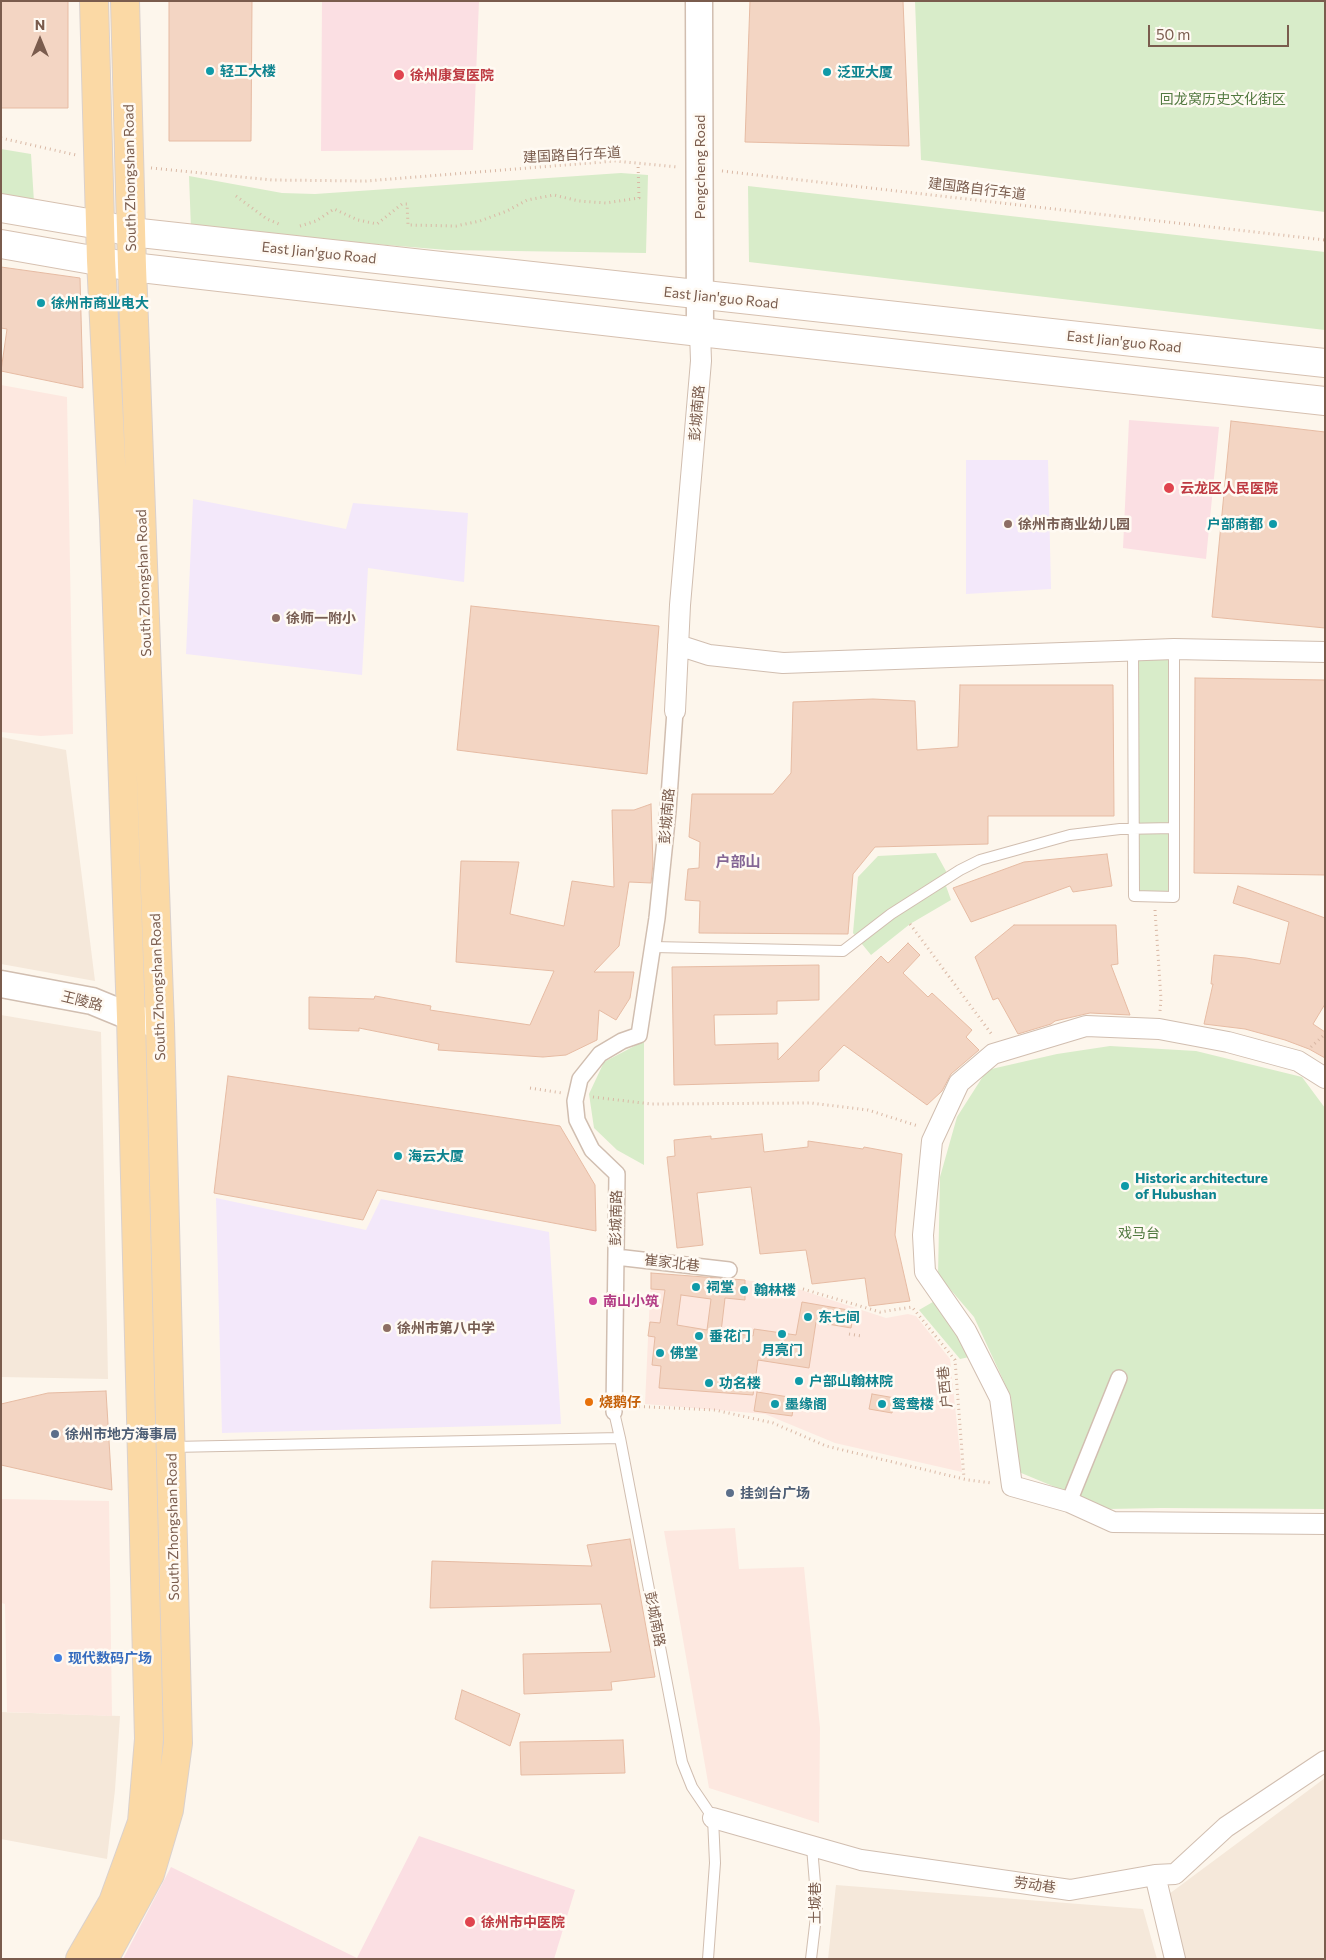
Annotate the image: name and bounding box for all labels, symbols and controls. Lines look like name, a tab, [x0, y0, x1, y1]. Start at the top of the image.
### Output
north arrow	[15, 15, 65, 65]
scale bar	[1151, 15, 1292, 47]
text: N	[35, 16, 45, 33]
text: 50 m	[1156, 25, 1190, 43]
place label: 轻工大楼	[220, 63, 276, 79]
place label: 泛亚大厦	[837, 64, 893, 80]
marker: 轻工大楼	[204, 65, 216, 77]
marker: 泛亚大厦	[821, 66, 833, 78]
place label: 徐州康复医院	[410, 67, 494, 83]
marker: 徐州康复医院	[392, 68, 406, 82]
park label: 回龙窝历史文化街区	[1160, 91, 1286, 107]
street label: South Zhongshan Road	[120, 104, 140, 252]
street label: Pengcheng Road	[692, 115, 708, 219]
street label: 建国路自行车道	[523, 144, 621, 166]
street label: 建国路自行车道	[927, 175, 1027, 203]
street label: East Jian'guo Road	[261, 239, 377, 267]
street label: East Jian'guo Road	[663, 284, 779, 312]
place label: 徐州市商业电大	[51, 295, 149, 311]
marker: 徐州市商业电大	[35, 297, 47, 309]
street label: East Jian'guo Road	[1066, 328, 1182, 356]
street label: 彭城南路	[686, 384, 708, 442]
place label: 云龙区人民医院	[1180, 480, 1278, 496]
marker: 云龙区人民医院	[1162, 481, 1176, 495]
street label: South Zhongshan Road	[133, 509, 155, 657]
place label: 徐州市商业幼儿园	[1018, 516, 1130, 532]
place label: 户部商都	[1207, 516, 1263, 532]
marker: 徐州市商业幼儿园	[1002, 518, 1014, 530]
marker: 户部商都	[1267, 518, 1279, 530]
place label: 徐师一附小	[286, 610, 356, 626]
marker: 徐师一附小	[270, 612, 282, 624]
street label: 彭城南路	[656, 787, 678, 845]
district label: 户部山	[716, 853, 760, 871]
street label: South Zhongshan Road	[147, 913, 169, 1061]
street label: 王陵路	[60, 988, 104, 1014]
place label: 海云大厦	[408, 1148, 464, 1164]
marker: 海云大厦	[392, 1150, 404, 1162]
place label: Historic architecture of Hubushan	[1135, 1170, 1268, 1202]
marker: Historic architecture of Hubushan	[1119, 1180, 1131, 1192]
street label: 彭城南路	[607, 1190, 625, 1246]
park label: 戏马台	[1118, 1225, 1160, 1241]
street label: 崔家北巷	[643, 1251, 701, 1275]
place label: 祠堂	[706, 1279, 734, 1295]
marker: 祠堂	[690, 1281, 702, 1293]
place label: 翰林楼	[754, 1282, 796, 1298]
marker: 翰林楼	[738, 1284, 750, 1296]
place label: 南山小筑	[603, 1293, 659, 1309]
marker: 南山小筑	[587, 1295, 599, 1307]
place label: 东七间	[818, 1309, 860, 1325]
marker: 东七间	[802, 1311, 814, 1323]
place label: 徐州市第八中学	[397, 1320, 495, 1336]
marker: 徐州市第八中学	[381, 1322, 393, 1334]
place label: 垂花门	[709, 1328, 751, 1344]
marker: 月亮门	[776, 1328, 788, 1340]
marker: 垂花门	[693, 1330, 705, 1342]
place label: 月亮门	[761, 1342, 803, 1358]
place label: 佛堂	[670, 1345, 698, 1361]
marker: 佛堂	[654, 1347, 666, 1359]
street label: 户西巷	[934, 1365, 956, 1409]
place label: 户部山翰林院	[809, 1373, 893, 1389]
place label: 功名楼	[719, 1375, 761, 1391]
marker: 户部山翰林院	[793, 1375, 805, 1387]
marker: 功名楼	[703, 1377, 715, 1389]
place label: 烧鹅仔	[599, 1394, 641, 1410]
marker: 烧鹅仔	[583, 1396, 595, 1408]
place label: 墨缘阁	[785, 1396, 827, 1412]
place label: 鸳鸯楼	[892, 1396, 934, 1412]
marker: 墨缘阁	[769, 1398, 781, 1410]
marker: 鸳鸯楼	[876, 1398, 888, 1410]
place label: 徐州市地方海事局	[65, 1426, 177, 1442]
marker: 徐州市地方海事局	[49, 1428, 61, 1440]
street label: South Zhongshan Road	[163, 1453, 183, 1601]
place label: 挂剑台广场	[740, 1485, 810, 1501]
marker: 挂剑台广场	[724, 1487, 736, 1499]
street label: 彭城南路	[641, 1590, 669, 1648]
place label: 现代数码广场	[68, 1650, 152, 1666]
marker: 现代数码广场	[52, 1652, 64, 1664]
street label: 劳动巷	[1013, 1874, 1057, 1896]
street label: 土城巷	[807, 1882, 823, 1924]
place label: 徐州市中医院	[481, 1914, 565, 1930]
marker: 徐州市中医院	[463, 1915, 477, 1929]

